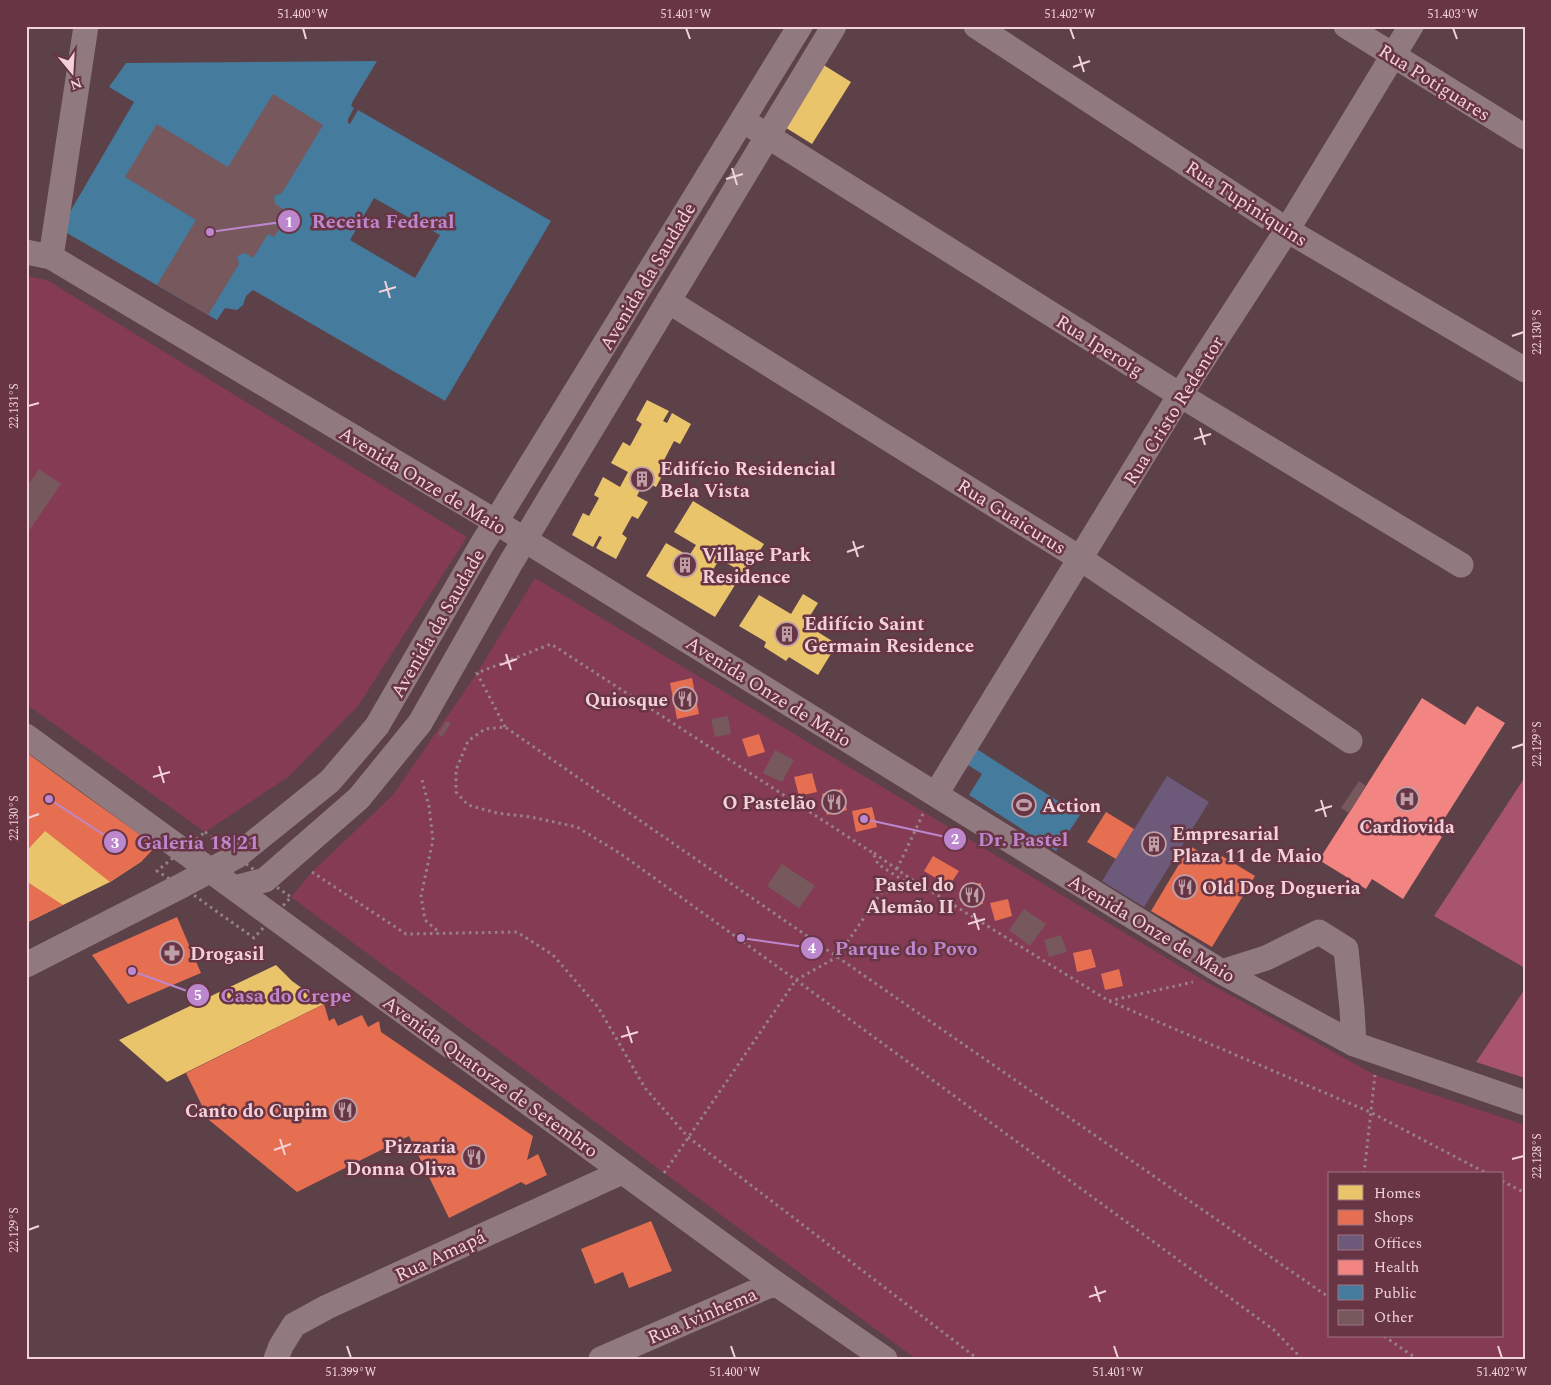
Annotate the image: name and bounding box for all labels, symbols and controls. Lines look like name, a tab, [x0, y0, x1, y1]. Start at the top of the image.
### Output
text: 51.400°W	[278, 5, 329, 24]
text: 51.401°W	[661, 5, 712, 24]
text: 51.402°W	[1045, 5, 1096, 24]
text: 51.403°W	[1428, 5, 1479, 24]
street label: Rua Potiguares	[1373, 37, 1496, 129]
north arrow	[48, 48, 98, 98]
text: N	[67, 72, 85, 96]
street label: Rua Tupiniquins	[1179, 154, 1313, 255]
street label: Avenida da Saudade	[593, 197, 704, 356]
callout: Receita Federal	[277, 204, 465, 239]
text: Receita Federal	[311, 207, 455, 237]
text: 1	[285, 211, 293, 234]
street label: Rua Iperoig	[1050, 308, 1149, 385]
text: 22.130°S	[1528, 309, 1547, 355]
street label: Rua Cristo Redentor	[1117, 330, 1232, 491]
text: 22.131°S	[5, 383, 24, 429]
street label: Avenida Onze de Maio	[333, 420, 512, 543]
place label: Edifício Residencial Bela Vista	[660, 455, 836, 506]
building icon: Edifício Residencial Bela Vista	[629, 466, 655, 492]
street label: Rua Guaicurus	[951, 472, 1071, 562]
place label: Village Park Residence	[702, 541, 812, 592]
street label: Avenida da Saudade	[384, 544, 493, 704]
building icon: Village Park Residence	[672, 552, 698, 578]
place label: Edifício Saint Germain Residence	[804, 610, 974, 661]
building icon: Edifício Saint Germain Residence	[774, 621, 800, 647]
street label: Avenida Onze de Maio	[680, 629, 857, 755]
place label: Quiosque	[585, 686, 668, 715]
restaurant icon: Quiosque	[672, 686, 698, 712]
text: 22.129°S	[1528, 721, 1547, 767]
hospital icon: Cardiovida	[1394, 786, 1420, 812]
place label: O Pastelão	[723, 789, 816, 818]
restaurant icon: O Pastelão	[821, 789, 847, 815]
sports icon: Action	[1011, 792, 1037, 818]
place label: Action	[1042, 792, 1102, 821]
text: 22.130°S	[5, 795, 24, 841]
place label: Cardiovida	[1359, 813, 1455, 842]
place label: Empresarial Plaza 11 de Maio	[1172, 820, 1322, 871]
callout: Dr. Pastel	[943, 821, 1078, 856]
callout: Galeria 18|21	[102, 825, 269, 860]
text: Dr. Pastel	[978, 825, 1068, 855]
text: Galeria 18|21	[137, 828, 259, 858]
text: 2	[951, 828, 959, 851]
building icon: Empresarial Plaza 11 de Maio	[1141, 831, 1167, 857]
text: 3	[111, 832, 119, 855]
street label: Avenida Onze de Maio	[1062, 868, 1241, 991]
place label: Pastel do Alemão II	[866, 871, 954, 922]
restaurant icon: Old Dog Dogueria	[1172, 874, 1198, 900]
place label: Old Dog Dogueria	[1202, 874, 1361, 903]
restaurant icon: Pastel do Alemão II	[959, 882, 985, 908]
callout: Parque do Povo	[799, 931, 987, 966]
text: Parque do Povo	[835, 934, 978, 964]
text: 4	[808, 937, 817, 960]
pharmacy icon: Drogasil	[159, 940, 185, 966]
place label: Drogasil	[190, 940, 265, 969]
callout: Casa do Crepe	[186, 977, 362, 1012]
text: Casa do Crepe	[221, 981, 351, 1011]
text: 5	[194, 984, 202, 1007]
street label: Avenida Quatorze de Setembro	[376, 989, 604, 1166]
place label: Canto do Cupim	[185, 1097, 328, 1126]
restaurant icon: Canto do Cupim	[332, 1097, 358, 1123]
place label: Pizzaria Donna Oliva	[346, 1133, 456, 1184]
text: 22.128°S	[1528, 1133, 1547, 1179]
restaurant icon: Pizzaria Donna Oliva	[461, 1144, 487, 1170]
legend	[1328, 1172, 1504, 1338]
text: Homes	[1374, 1182, 1421, 1205]
text: Shops	[1374, 1206, 1414, 1229]
text: 22.129°S	[5, 1207, 24, 1253]
street label: Rua Amapá	[390, 1222, 491, 1290]
text: Offices	[1374, 1232, 1422, 1255]
text: Health	[1374, 1256, 1419, 1279]
street label: Rua Ivinhema	[643, 1280, 763, 1353]
text: Public	[1374, 1282, 1417, 1305]
text: Other	[1374, 1306, 1413, 1329]
text: 51.399°W	[326, 1363, 377, 1382]
text: 51.400°W	[710, 1363, 761, 1382]
text: 51.401°W	[1093, 1363, 1144, 1382]
text: 51.402°W	[1477, 1363, 1528, 1382]

